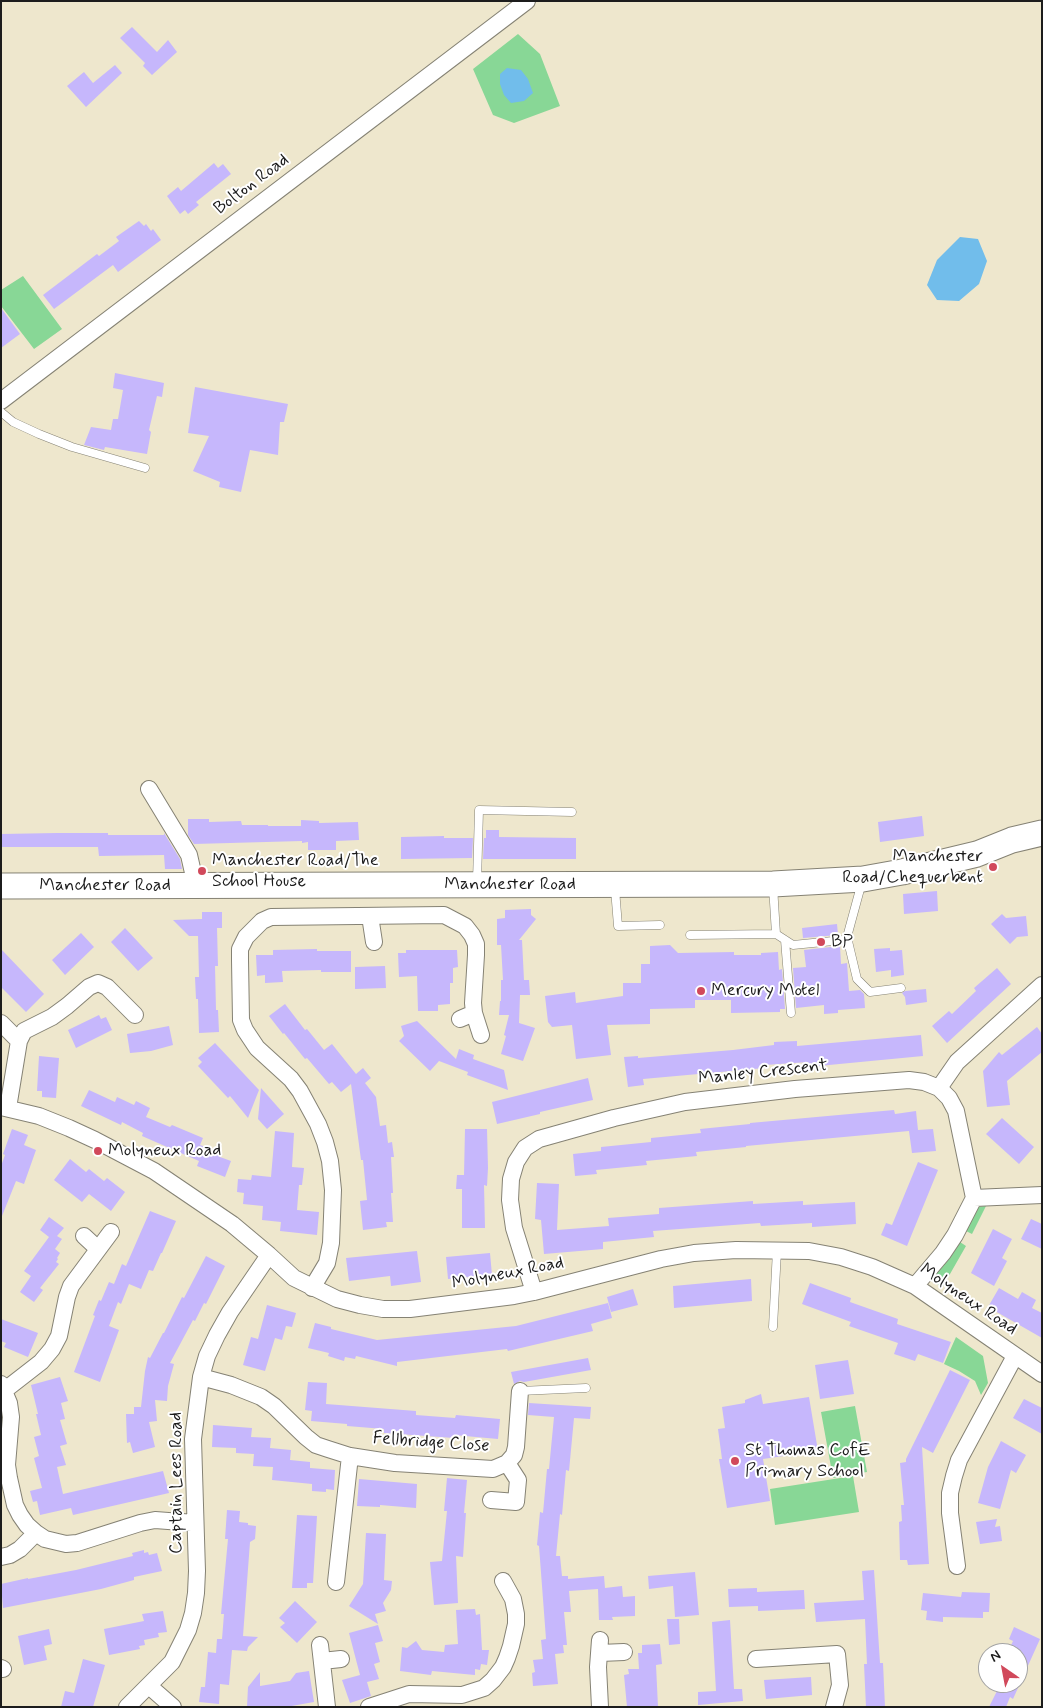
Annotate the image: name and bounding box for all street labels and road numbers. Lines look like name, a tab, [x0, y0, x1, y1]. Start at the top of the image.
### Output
street label: Bolton Road	[210, 150, 294, 220]
street label: Manchester Road	[444, 874, 576, 896]
street label: Manchester Road	[39, 875, 171, 897]
street label: Manley Crescent	[697, 1055, 829, 1091]
street label: Molyneux Road	[450, 1253, 566, 1295]
street label: Molyneux Road	[915, 1259, 1021, 1341]
street label: Captain Lees Road	[166, 1412, 188, 1554]
street label: Fellbridge Close	[372, 1428, 490, 1458]

